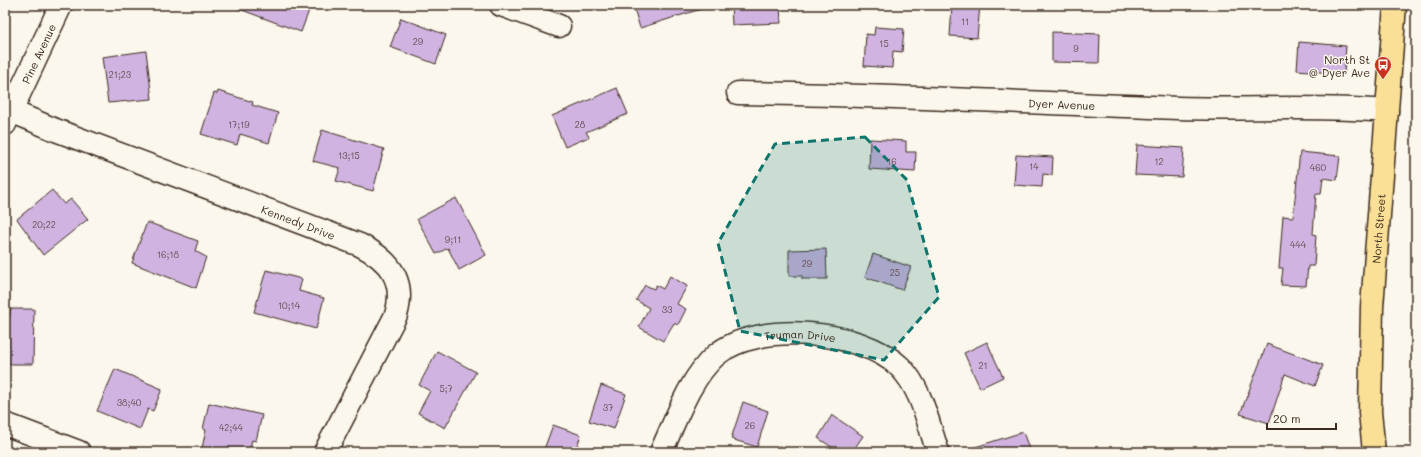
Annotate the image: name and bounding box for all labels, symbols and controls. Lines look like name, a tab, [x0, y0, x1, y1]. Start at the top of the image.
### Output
house number: 11	[961, 16, 969, 27]
street label: Pine Avenue	[18, 21, 59, 86]
house number: 29	[413, 36, 424, 47]
house number: 15	[879, 38, 889, 49]
house number: 9	[1073, 43, 1079, 54]
place label: North St @ Dyer Ave	[1308, 52, 1370, 80]
bus stop icon: North St @ Dyer Ave	[1373, 55, 1393, 80]
house number: 21;23	[109, 69, 131, 80]
street label: Dyer Avenue	[1028, 95, 1096, 112]
house number: 17;19	[228, 119, 250, 130]
house number: 28	[575, 119, 586, 130]
house number: 13;15	[338, 150, 360, 161]
house number: 16	[887, 156, 897, 167]
house number: 12	[1154, 156, 1164, 167]
house number: 14	[1029, 161, 1039, 172]
house number: 460	[1310, 162, 1327, 173]
street label: North Street	[1368, 193, 1388, 264]
street label: Kennedy Drive	[259, 201, 338, 243]
house number: 20;22	[32, 219, 56, 230]
house number: 9;11	[445, 234, 461, 245]
house number: 444	[1290, 239, 1307, 250]
house number: 16;18	[157, 249, 179, 260]
house number: 29	[802, 258, 813, 269]
house number: 25	[890, 267, 900, 278]
house number: 10;14	[278, 300, 301, 311]
house number: 33	[662, 304, 672, 315]
street label: Truman Drive	[763, 326, 838, 345]
house number: 21	[978, 360, 988, 371]
house number: 5;7	[439, 383, 453, 394]
house number: 38;40	[117, 397, 142, 408]
house number: 37	[603, 402, 613, 413]
scale bar	[1267, 405, 1336, 431]
text: 20 m	[1273, 410, 1301, 426]
house number: 26	[745, 420, 755, 431]
house number: 42;44	[219, 422, 244, 433]

